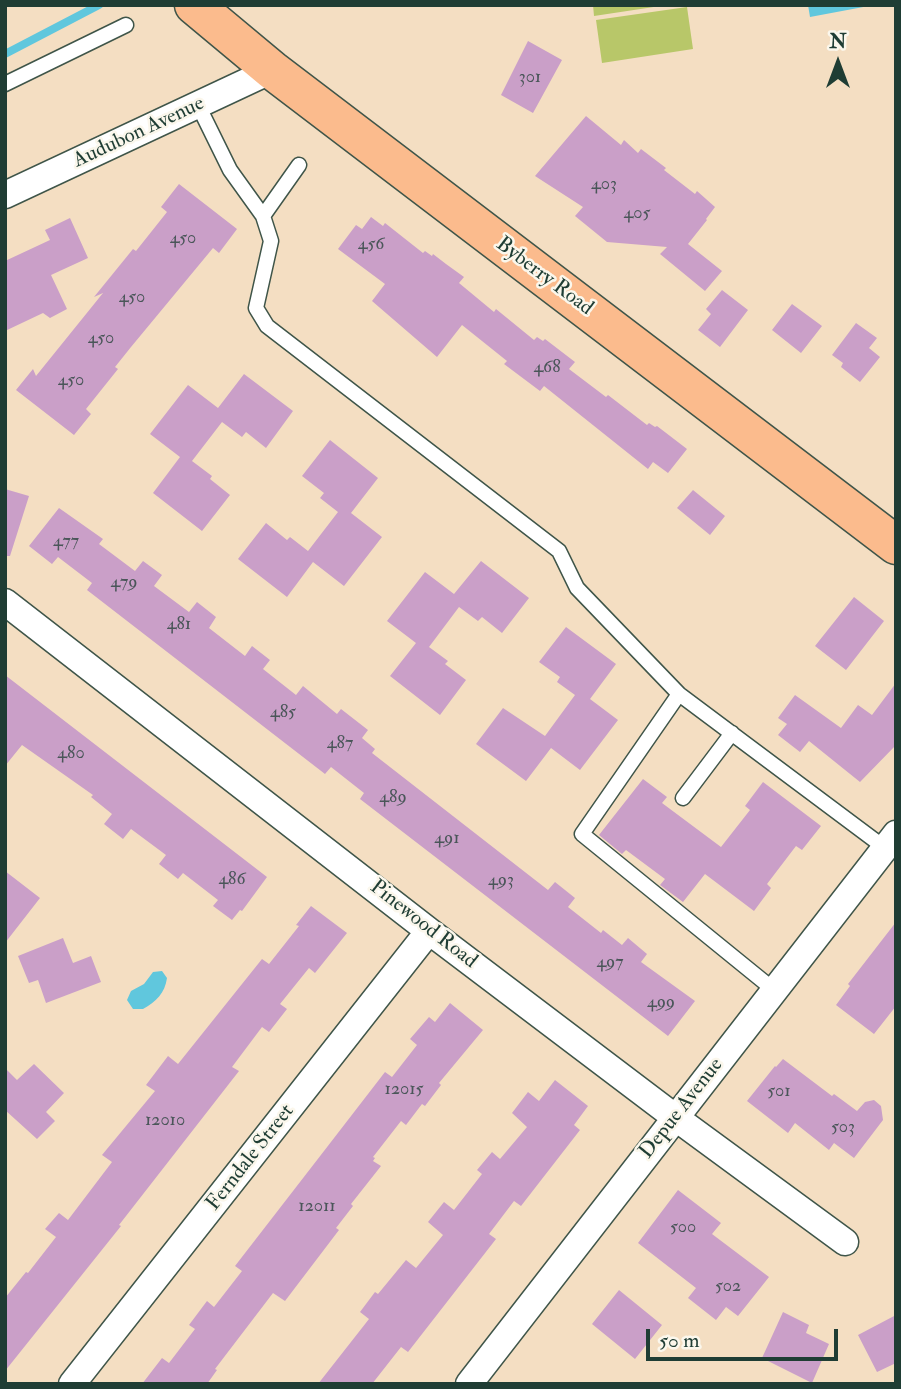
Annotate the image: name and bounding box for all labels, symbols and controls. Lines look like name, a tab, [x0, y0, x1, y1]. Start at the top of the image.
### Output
north arrow	[803, 28, 873, 98]
text: N	[829, 30, 847, 54]
house number: 301	[519, 67, 541, 89]
street label: Audubon Avenue	[69, 92, 209, 174]
house number: 403	[591, 174, 617, 196]
house number: 405	[624, 203, 650, 225]
house number: 450	[170, 228, 196, 250]
street label: Byberry Road	[490, 232, 598, 322]
house number: 456	[358, 234, 384, 256]
house number: 450	[119, 287, 145, 309]
house number: 450	[88, 328, 114, 350]
house number: 468	[533, 357, 561, 379]
house number: 450	[58, 370, 84, 392]
house number: 477	[53, 531, 79, 553]
house number: 479	[111, 572, 137, 594]
house number: 481	[167, 614, 191, 636]
house number: 485	[270, 702, 296, 724]
house number: 487	[327, 733, 353, 755]
house number: 480	[57, 743, 85, 765]
house number: 489	[379, 787, 407, 809]
house number: 491	[434, 828, 460, 850]
house number: 486	[218, 869, 246, 891]
house number: 493	[488, 870, 514, 892]
street label: Pinewood Road	[364, 875, 482, 975]
house number: 497	[596, 952, 624, 974]
house number: 499	[647, 992, 675, 1014]
street label: Depue Avenue	[635, 1053, 729, 1165]
house number: 12015	[385, 1079, 423, 1101]
house number: 501	[767, 1081, 791, 1103]
street label: Ferndale Street	[202, 1100, 300, 1216]
house number: 12010	[145, 1110, 185, 1132]
house number: 503	[831, 1117, 855, 1139]
house number: 12011	[298, 1196, 336, 1218]
house number: 500	[670, 1217, 696, 1239]
house number: 502	[715, 1276, 741, 1298]
scale bar	[649, 1316, 842, 1360]
text: 50 m	[659, 1327, 700, 1354]

